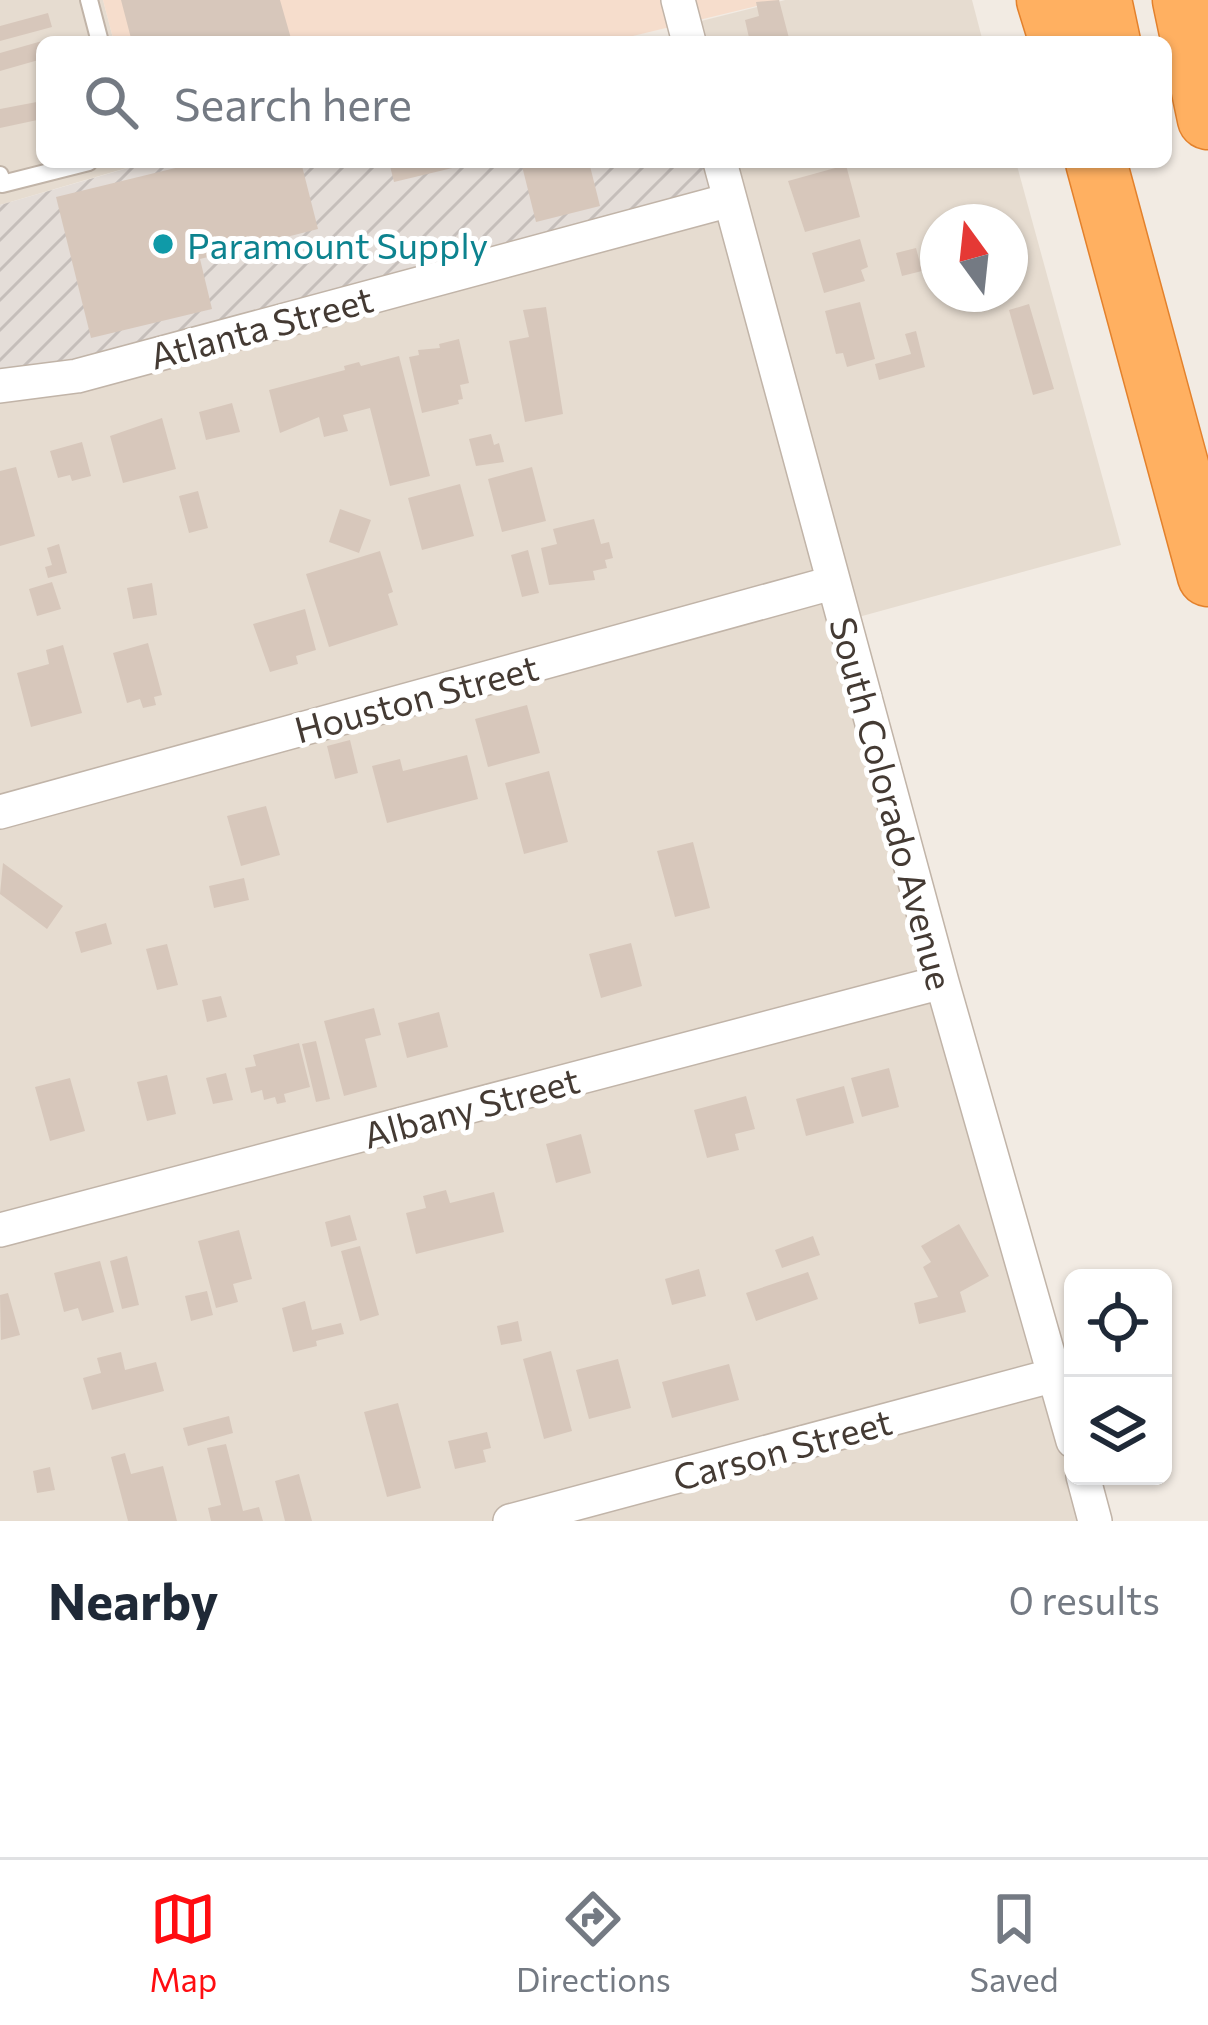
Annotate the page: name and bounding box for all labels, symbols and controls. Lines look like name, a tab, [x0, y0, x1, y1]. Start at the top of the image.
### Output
search box	[36, 36, 1172, 168]
icon: search	[78, 69, 144, 135]
text: Search here	[174, 75, 412, 130]
north arrow	[920, 204, 1028, 312]
place label: Paramount Supply	[187, 222, 488, 266]
marker: Paramount Supply	[150, 231, 176, 257]
street label: Atlanta Street	[145, 275, 377, 377]
street label: South Colorado Avenue	[822, 612, 964, 994]
street label: Houston Street	[289, 643, 543, 751]
street label: Albany Street	[358, 1056, 584, 1156]
map controls	[1064, 1269, 1172, 1485]
button: locate	[1064, 1269, 1172, 1377]
button: layers	[1064, 1377, 1172, 1485]
street label: Carson Street	[668, 1398, 896, 1498]
text: Nearby	[48, 1568, 218, 1631]
text: 0 results	[1008, 1575, 1160, 1623]
tab: Map	[149, 1886, 217, 1999]
tab: Directions	[516, 1886, 671, 1999]
tab: Saved	[970, 1886, 1059, 1999]

